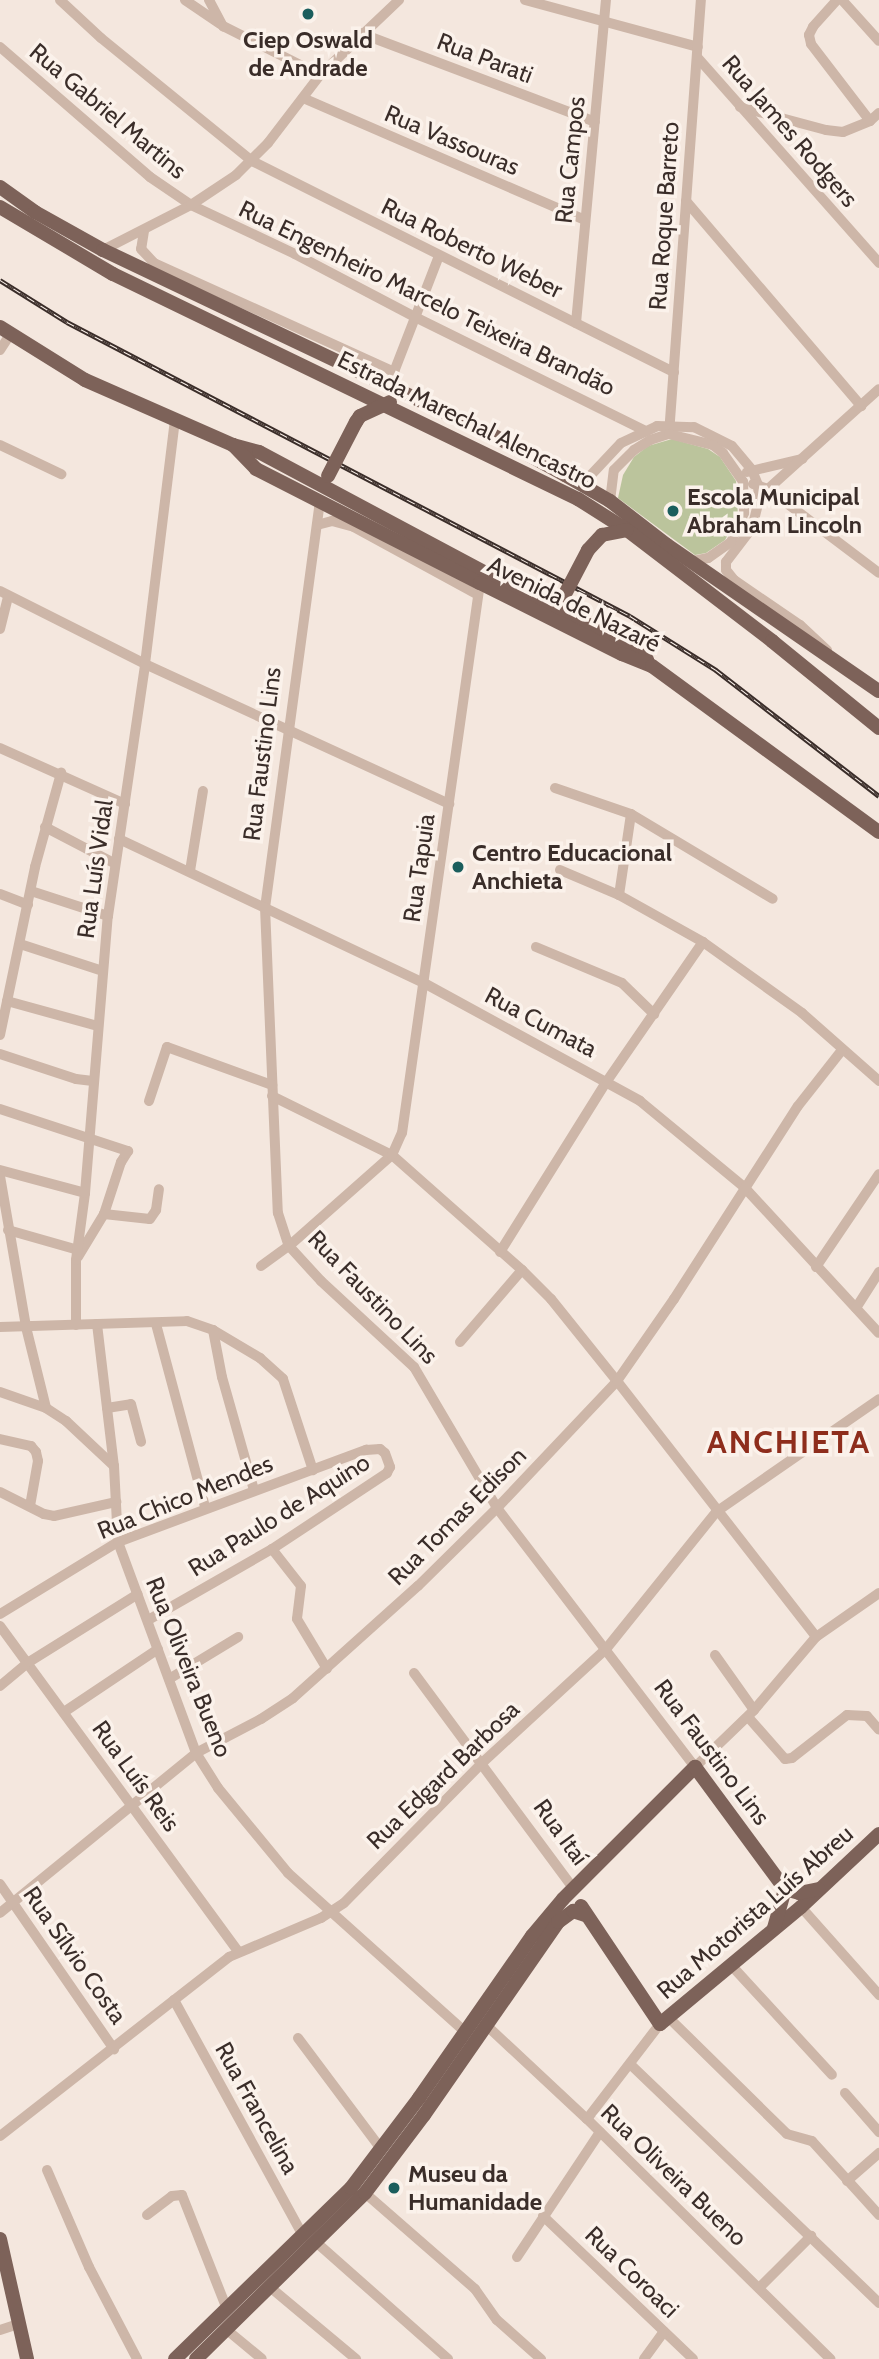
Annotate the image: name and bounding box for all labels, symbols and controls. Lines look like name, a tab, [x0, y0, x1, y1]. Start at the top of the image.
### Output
marker: Ciep Oswald de Andrade	[300, 6, 316, 22]
place label: Ciep Oswald de Andrade	[243, 26, 373, 82]
street label: Rua Parati	[433, 27, 537, 89]
street label: Rua Gabriel Martins	[24, 37, 192, 185]
street label: Rua James Rodgers	[716, 49, 864, 213]
street label: Rua Campos	[549, 95, 591, 225]
street label: Rua Vassouras	[380, 99, 524, 181]
street label: Rua Roque Barreto	[643, 121, 685, 311]
street label: Rua Roberto Weber	[377, 192, 567, 304]
street label: Rua Engenheiro Marcelo Teixeira Brandão	[234, 194, 620, 402]
street label: Estrada Marechal Alencastro	[333, 345, 601, 495]
place label: Escola Municipal Abraham Lincoln	[687, 483, 862, 539]
marker: Escola Municipal Abraham Lincoln	[665, 503, 681, 519]
street label: Avenida de Nazaré	[483, 550, 665, 658]
street label: Rua Faustino Lins	[237, 666, 287, 842]
street label: Rua Luís Vidal	[71, 798, 119, 940]
street label: Rua Tapuia	[397, 812, 441, 924]
place label: Centro Educacional Anchieta	[472, 839, 672, 895]
marker: Centro Educacional Anchieta	[450, 859, 466, 875]
street label: Rua Cumata	[480, 981, 602, 1063]
street label: Rua Faustino Lins	[302, 1224, 444, 1370]
district label: ANCHIETA	[708, 1423, 870, 1461]
street label: Rua Tomas Edison	[382, 1441, 532, 1591]
street label: Rua Paulo de Aquino	[183, 1448, 375, 1582]
street label: Rua Chico Mendes	[93, 1449, 277, 1545]
street label: Rua Oliveira Bueno	[140, 1573, 238, 1761]
street label: Rua Faustino Lins	[648, 1674, 776, 1830]
street label: Rua Edgard Barbosa	[361, 1695, 525, 1855]
street label: Rua Luís Reis	[86, 1715, 186, 1837]
street label: Rua Itaí	[528, 1793, 594, 1871]
street label: Rua Motorista Luís Abreu	[651, 1819, 859, 2005]
street label: Rua Sílvio Costa	[17, 1881, 133, 2029]
street label: Rua Francelina	[209, 2037, 305, 2179]
street label: Rua Oliveira Bueno	[595, 2098, 753, 2252]
place label: Museu da Humanidade	[408, 2160, 542, 2216]
marker: Museu da Humanidade	[386, 2180, 402, 2196]
street label: Rua Coroaci	[579, 2220, 685, 2324]

